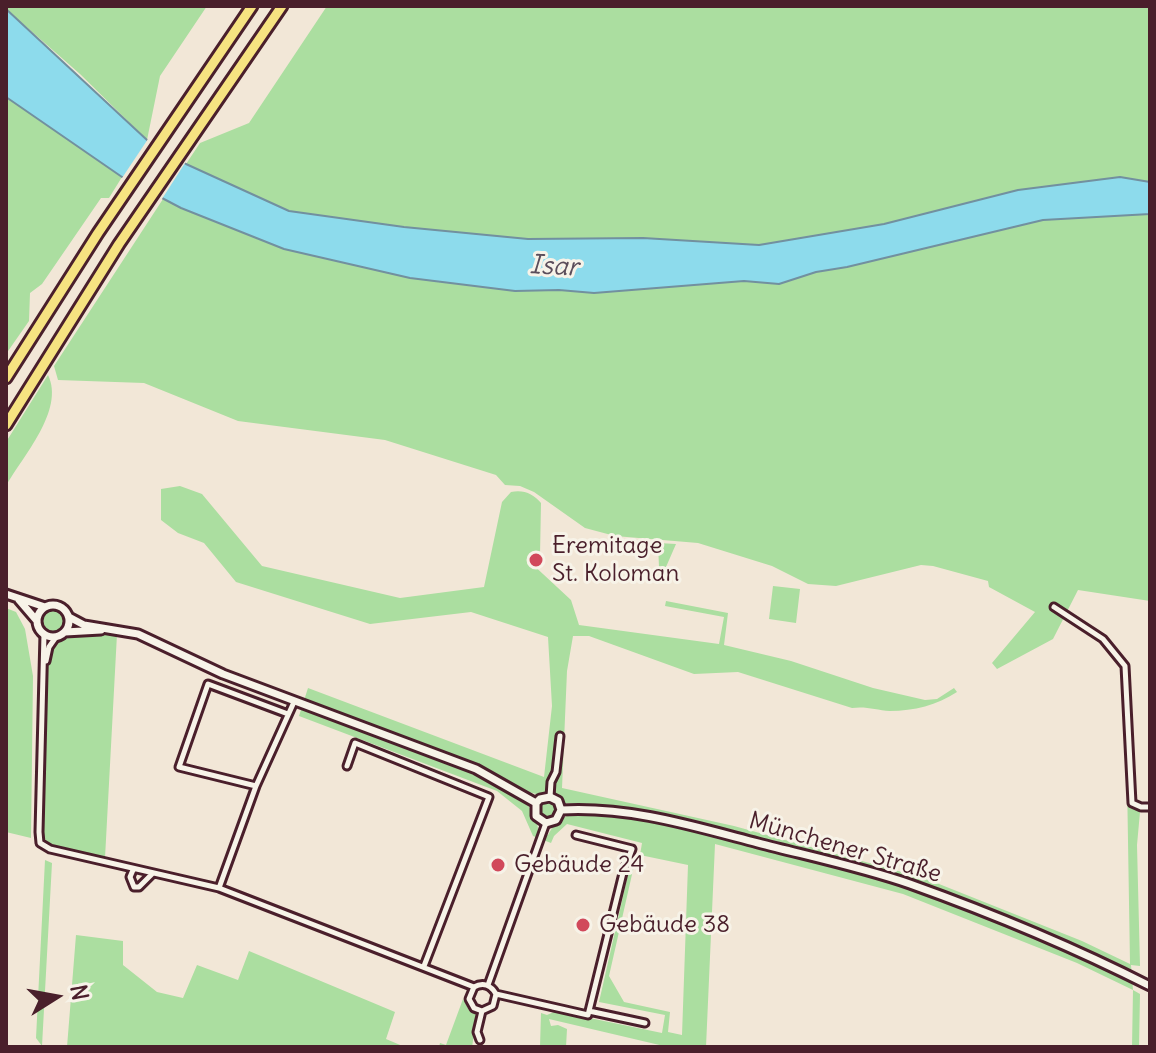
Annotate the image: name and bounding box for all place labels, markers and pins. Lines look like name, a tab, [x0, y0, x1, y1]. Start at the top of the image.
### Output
place label: Eremitage St. Koloman	[552, 532, 679, 588]
marker: Eremitage St. Koloman	[527, 551, 545, 569]
place label: Gebäude 24	[514, 851, 644, 879]
marker: Gebäude 24	[489, 856, 507, 874]
place label: Gebäude 38	[599, 911, 730, 939]
marker: Gebäude 38	[574, 916, 592, 934]

